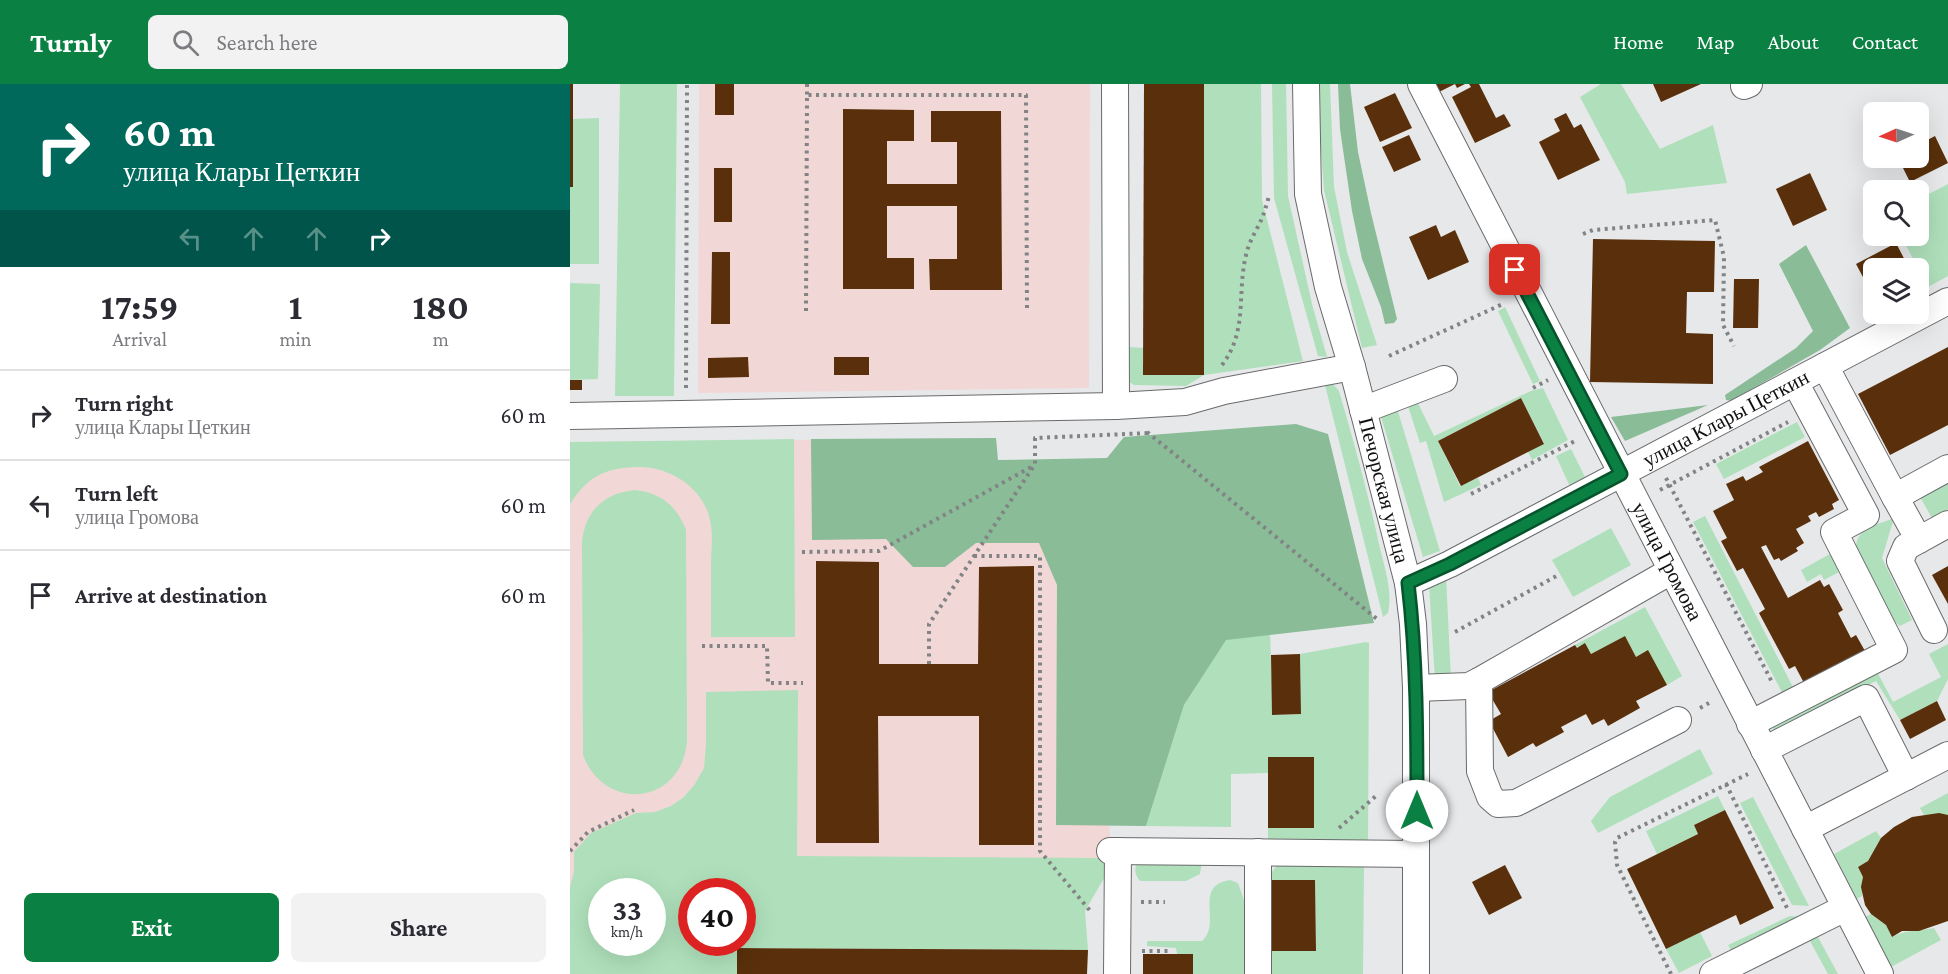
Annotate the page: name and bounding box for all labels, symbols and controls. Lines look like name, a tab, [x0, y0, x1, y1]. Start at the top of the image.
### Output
search box	[148, 15, 568, 69]
icon: search	[169, 26, 202, 59]
text: Turnly	[30, 27, 112, 58]
text: Search here	[217, 30, 318, 55]
text: Home	[1613, 30, 1663, 54]
text: Map	[1696, 30, 1735, 54]
text: About	[1768, 30, 1819, 54]
text: Contact	[1852, 30, 1918, 54]
north arrow	[1863, 102, 1929, 168]
map controls	[1863, 102, 1929, 324]
icon: right	[24, 108, 102, 186]
text: 60 m	[123, 108, 215, 155]
text: улица Клары Цеткин	[123, 157, 360, 187]
button: search	[1863, 180, 1929, 246]
icon: left	[174, 222, 207, 255]
icon: ahead	[237, 222, 270, 255]
icon: ahead	[300, 222, 333, 255]
icon: right	[363, 222, 396, 255]
pin	[1489, 244, 1540, 295]
icon: arrive	[1498, 253, 1531, 286]
button: layers	[1863, 258, 1929, 324]
text: 17:59	[101, 287, 178, 327]
text: 1	[289, 287, 302, 327]
text: 180	[413, 287, 469, 327]
text: Arrival	[112, 328, 167, 350]
text: min	[279, 328, 311, 350]
text: m	[433, 328, 449, 350]
street label: улица Клары Цеткин	[1639, 365, 1813, 472]
text: Turn right	[75, 391, 173, 416]
icon: right	[24, 399, 57, 432]
text: 60 m	[501, 403, 546, 428]
street label: Печорская улица	[1354, 415, 1415, 566]
text: улица Клары Цеткин	[75, 416, 251, 438]
text: Turn left	[75, 481, 158, 506]
icon: left	[24, 489, 57, 522]
text: 60 m	[501, 493, 546, 518]
street label: улица Громова	[1627, 498, 1708, 625]
text: улица Громова	[75, 506, 199, 528]
icon: arrive	[24, 579, 57, 612]
text: Arrive at destination	[75, 583, 267, 608]
text: 60 m	[501, 583, 546, 608]
position arrow	[1385, 779, 1449, 843]
speed limit sign: 40	[678, 878, 756, 956]
button: Exit	[24, 893, 279, 962]
button: Share	[291, 893, 546, 962]
text: 33	[612, 893, 642, 926]
text: km/h	[611, 924, 643, 940]

